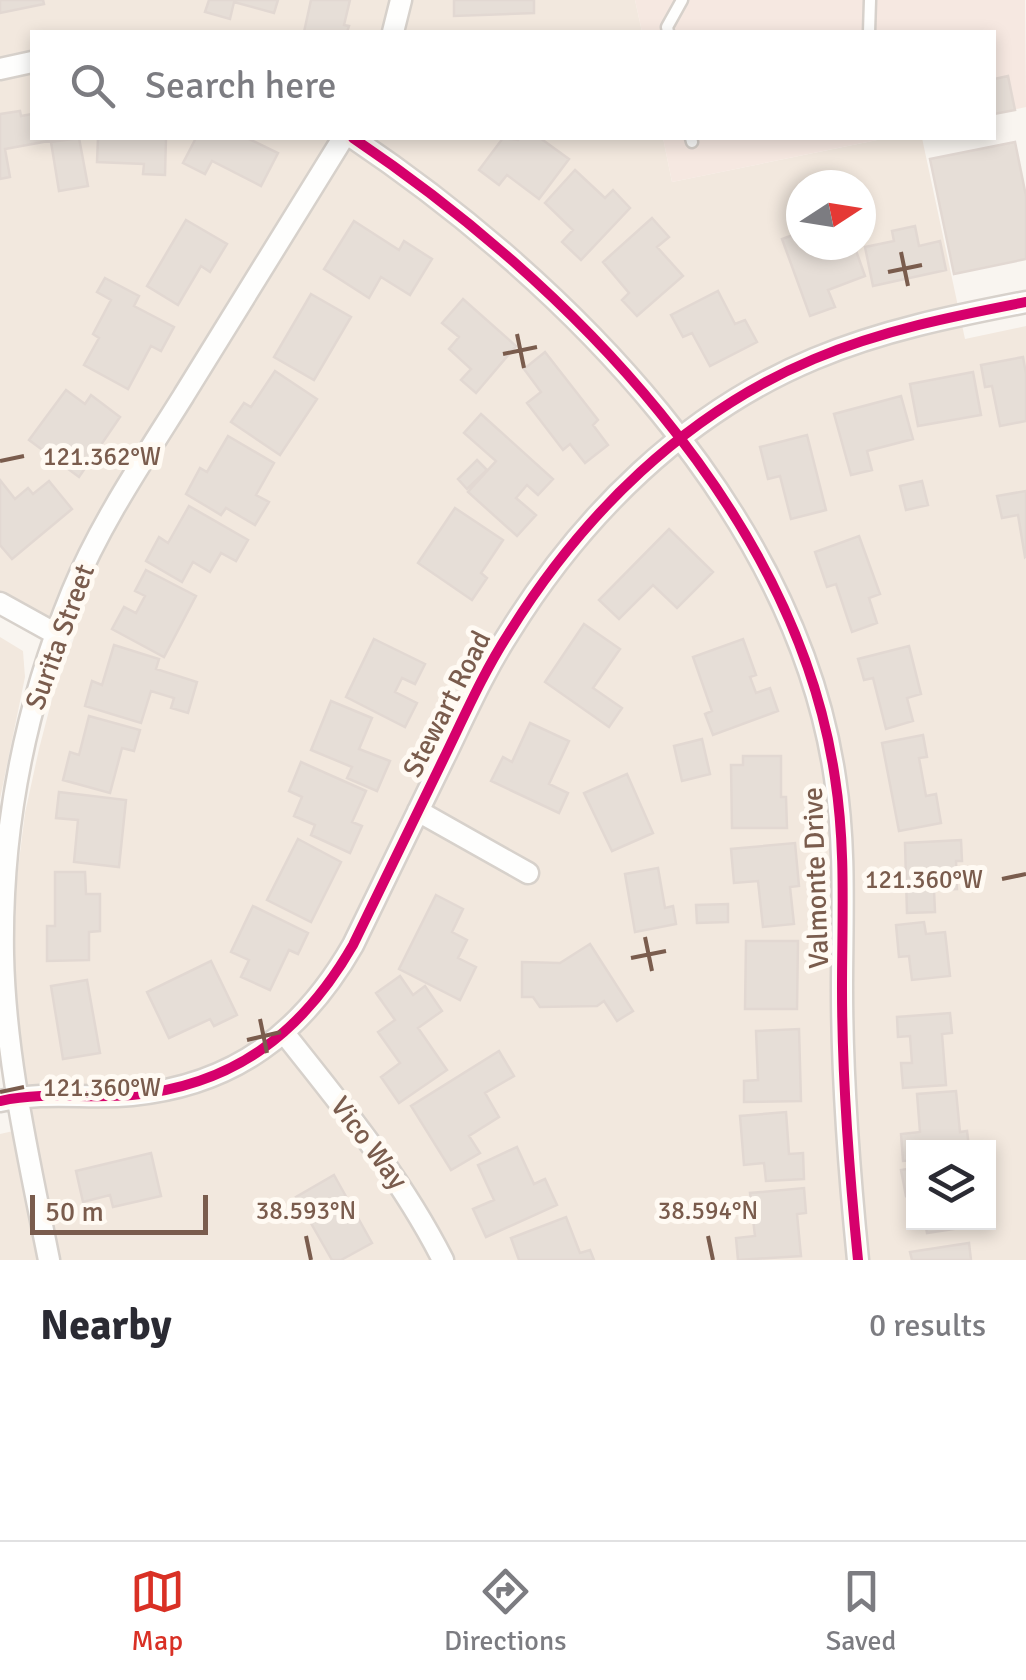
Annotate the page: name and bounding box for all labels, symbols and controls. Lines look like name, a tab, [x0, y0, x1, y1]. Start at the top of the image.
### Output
search box	[30, 30, 996, 140]
icon: search	[65, 58, 120, 113]
text: Search here	[145, 62, 337, 109]
north arrow	[786, 170, 876, 260]
text: 121.362°W	[43, 441, 161, 472]
street label: Surita Street	[18, 559, 102, 714]
street label: Stewart Road	[396, 625, 498, 783]
street label: Valmonte Drive	[796, 787, 836, 969]
text: 121.360°W	[865, 864, 983, 895]
text: 121.360°W	[43, 1072, 161, 1103]
street label: Vico Way	[323, 1090, 415, 1196]
map controls	[906, 1140, 996, 1230]
button: layers	[906, 1140, 996, 1230]
scale bar	[30, 1190, 208, 1234]
text: 50 m	[45, 1195, 104, 1229]
text: 38.593°N	[256, 1195, 356, 1226]
text: 38.594°N	[658, 1195, 758, 1226]
text: Nearby	[40, 1300, 172, 1351]
text: 0 results	[869, 1306, 986, 1345]
tab: Map	[130, 1564, 185, 1658]
tab: Directions	[444, 1564, 566, 1658]
tab: Saved	[826, 1564, 896, 1658]

